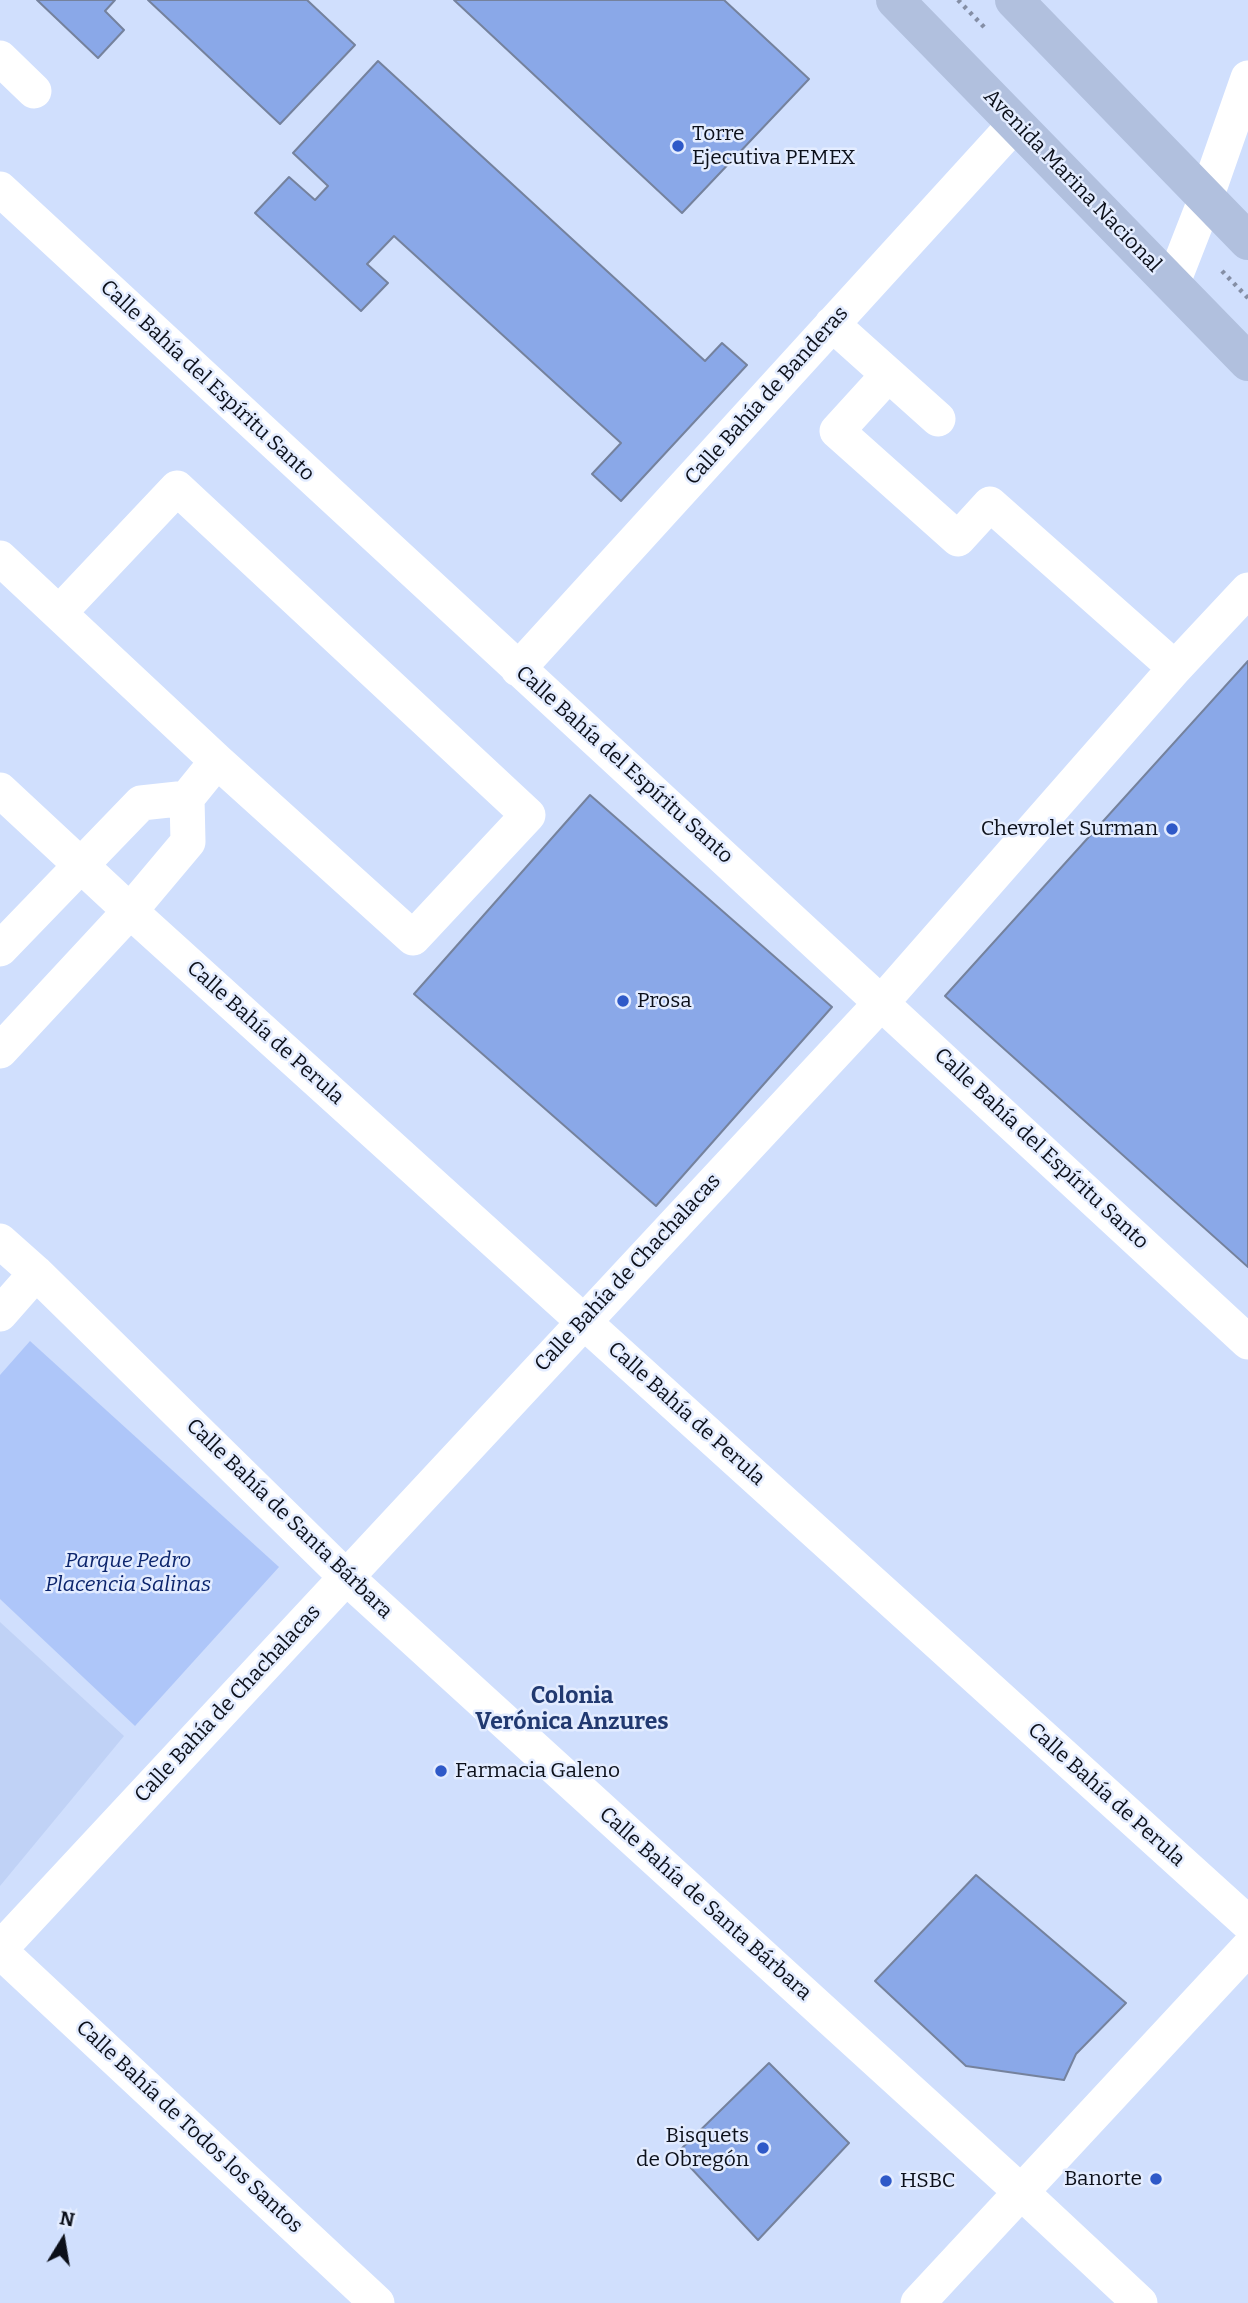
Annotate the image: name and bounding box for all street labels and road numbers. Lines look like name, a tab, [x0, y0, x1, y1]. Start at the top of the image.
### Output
street label: Avenida Marina Nacional	[978, 84, 1166, 278]
street label: Calle Bahía del Espíritu Santo	[95, 275, 319, 487]
street label: Calle Bahía de Banderas	[680, 301, 854, 491]
street label: Calle Bahía del Espíritu Santo	[510, 661, 738, 869]
street label: Calle Bahía de Perula	[181, 956, 349, 1110]
street label: Calle Bahía del Espíritu Santo	[929, 1043, 1153, 1255]
street label: Calle Bahía de Chachalacas	[530, 1169, 726, 1377]
street label: Calle Bahía de Perula	[602, 1337, 770, 1491]
street label: Calle Bahía de Santa Bárbara	[181, 1414, 397, 1624]
street label: Calle Bahía de Chachalacas	[130, 1600, 326, 1808]
street label: Calle Bahía de Perula	[1022, 1718, 1190, 1872]
street label: Calle Bahía de Santa Bárbara	[594, 1802, 816, 2006]
street label: Calle Bahía de Todos los Santos	[71, 2015, 307, 2239]

